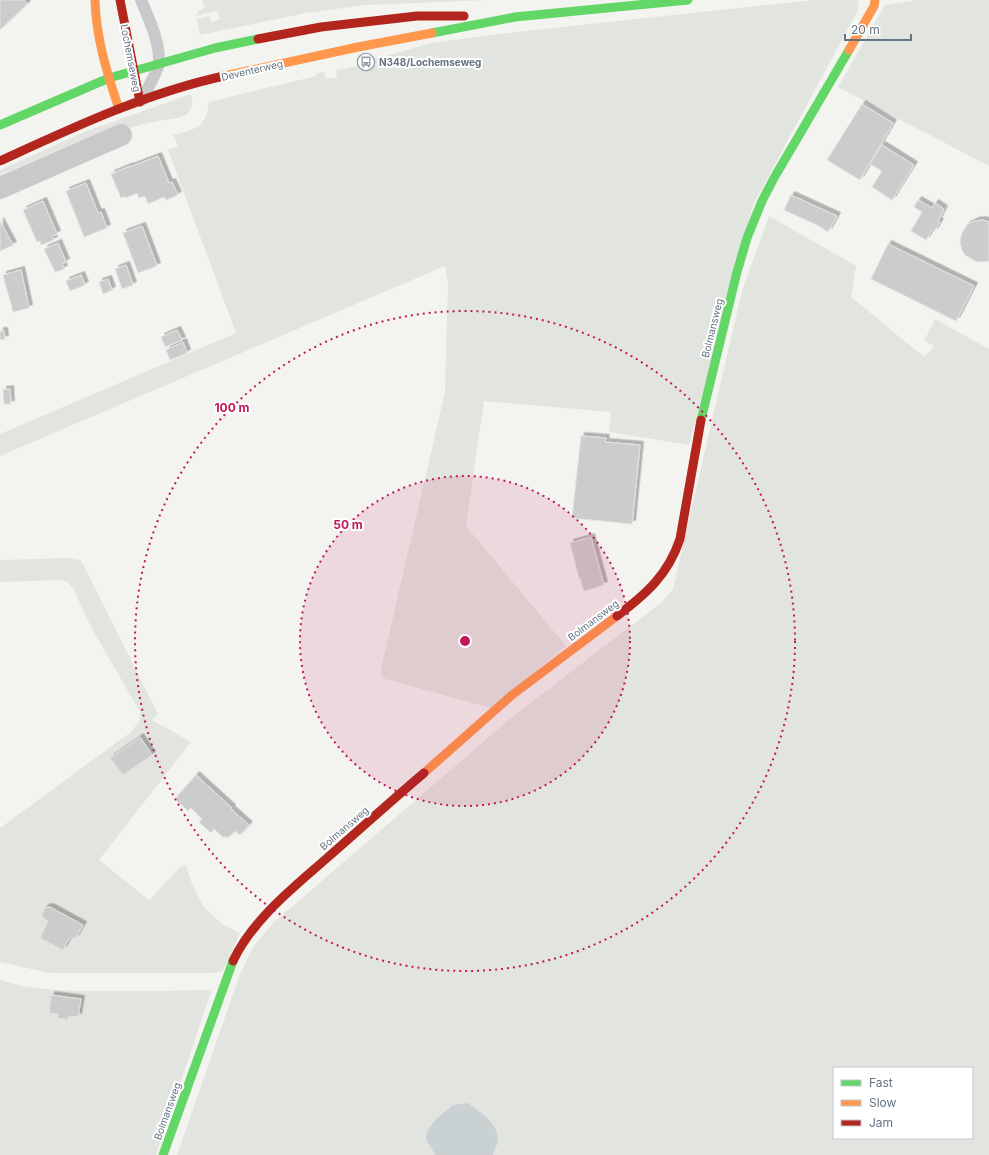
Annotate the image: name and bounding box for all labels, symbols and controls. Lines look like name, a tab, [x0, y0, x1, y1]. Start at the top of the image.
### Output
scale bar	[845, 16, 911, 42]
text: 20 m	[851, 22, 880, 37]
street label: Lochemseweg	[119, 23, 143, 93]
bus stop icon: N348/Lochemseweg	[356, 52, 376, 72]
place label: N348/Lochemseweg	[379, 56, 481, 69]
street label: Deventerweg	[220, 57, 284, 83]
street label: Bolmansweg	[699, 297, 725, 359]
text: 100 m	[214, 400, 250, 415]
text: 50 m	[333, 517, 363, 532]
street label: Bolmansweg	[565, 597, 621, 643]
centre of rings	[458, 634, 472, 648]
street label: Bolmansweg	[317, 804, 371, 852]
legend	[833, 1067, 973, 1139]
text: Fast	[869, 1075, 893, 1090]
street label: Bolmansweg	[151, 1081, 183, 1141]
text: Slow	[869, 1095, 897, 1110]
text: Jam	[869, 1115, 893, 1130]

